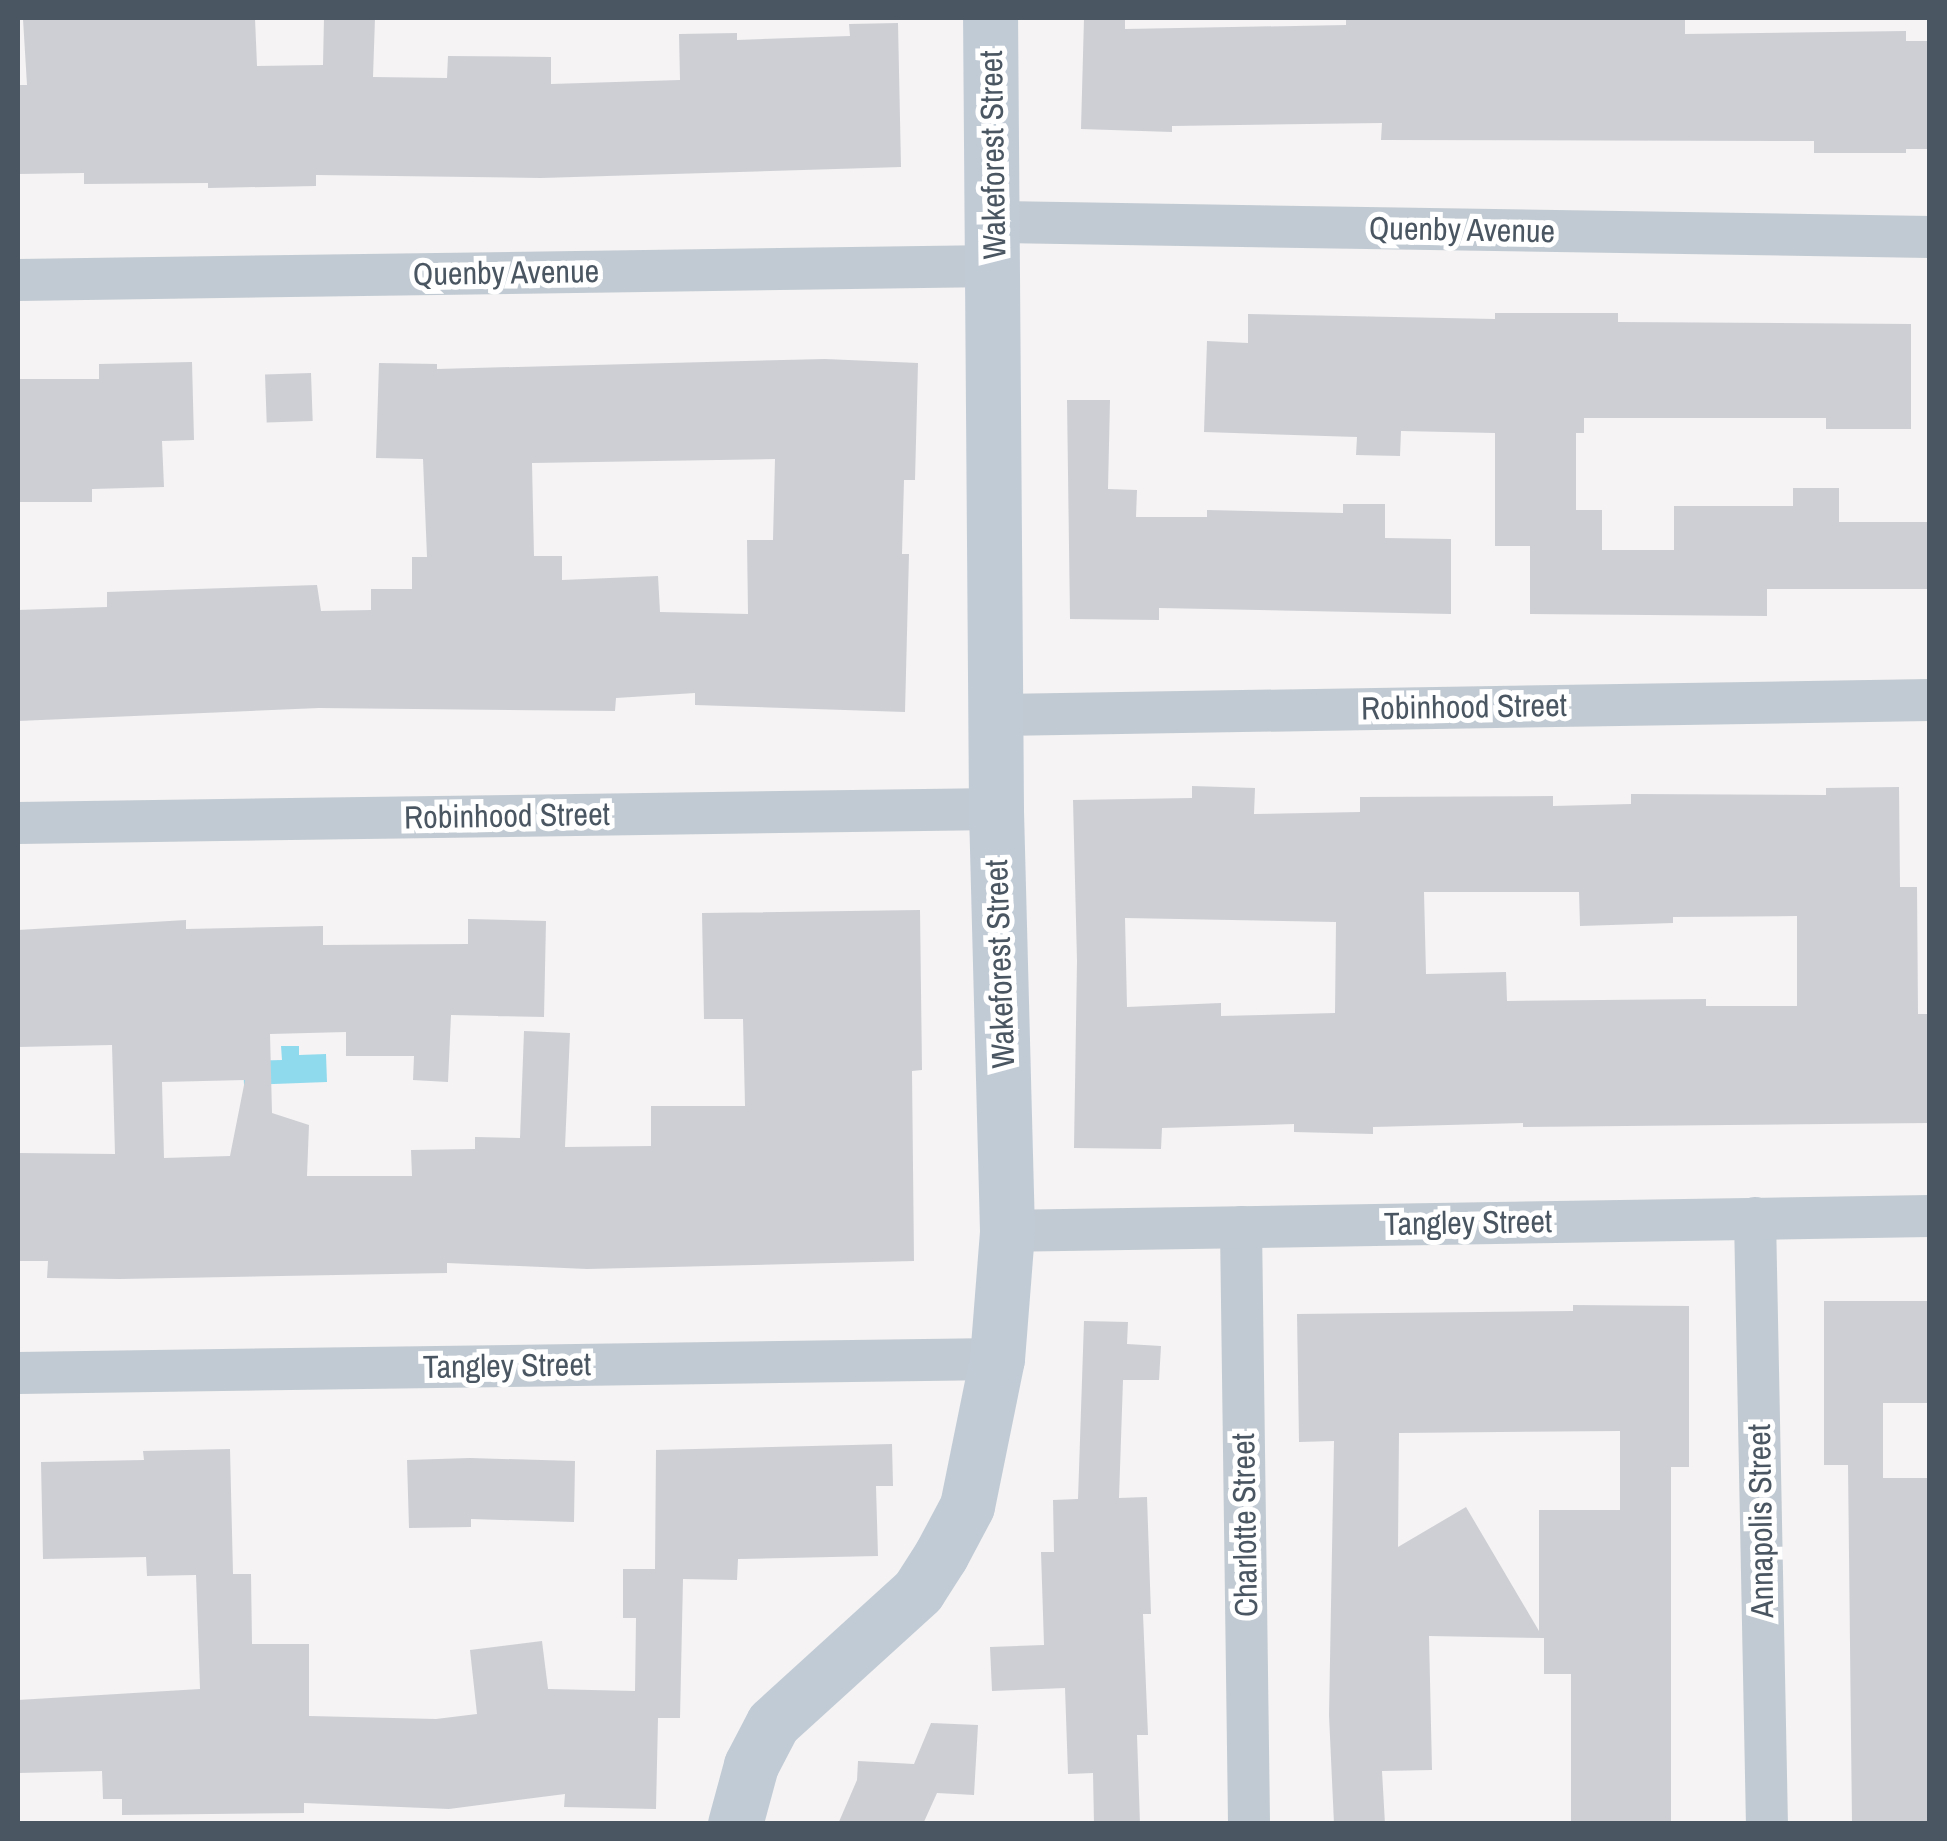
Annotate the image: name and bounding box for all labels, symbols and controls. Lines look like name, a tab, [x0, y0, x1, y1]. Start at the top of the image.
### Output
street label: Wakeforest Street	[972, 50, 1014, 260]
street label: Quenby Avenue	[1368, 209, 1556, 251]
street label: Quenby Avenue	[412, 252, 600, 294]
street label: Robinhood Street	[1361, 686, 1567, 728]
street label: Robinhood Street	[404, 795, 610, 837]
street label: Wakeforest Street	[977, 859, 1023, 1069]
street label: Tangley Street	[1384, 1202, 1552, 1244]
street label: Tangley Street	[423, 1345, 591, 1387]
street label: Annapolis Street	[1740, 1424, 1782, 1618]
street label: Charlotte Street	[1224, 1433, 1266, 1617]

